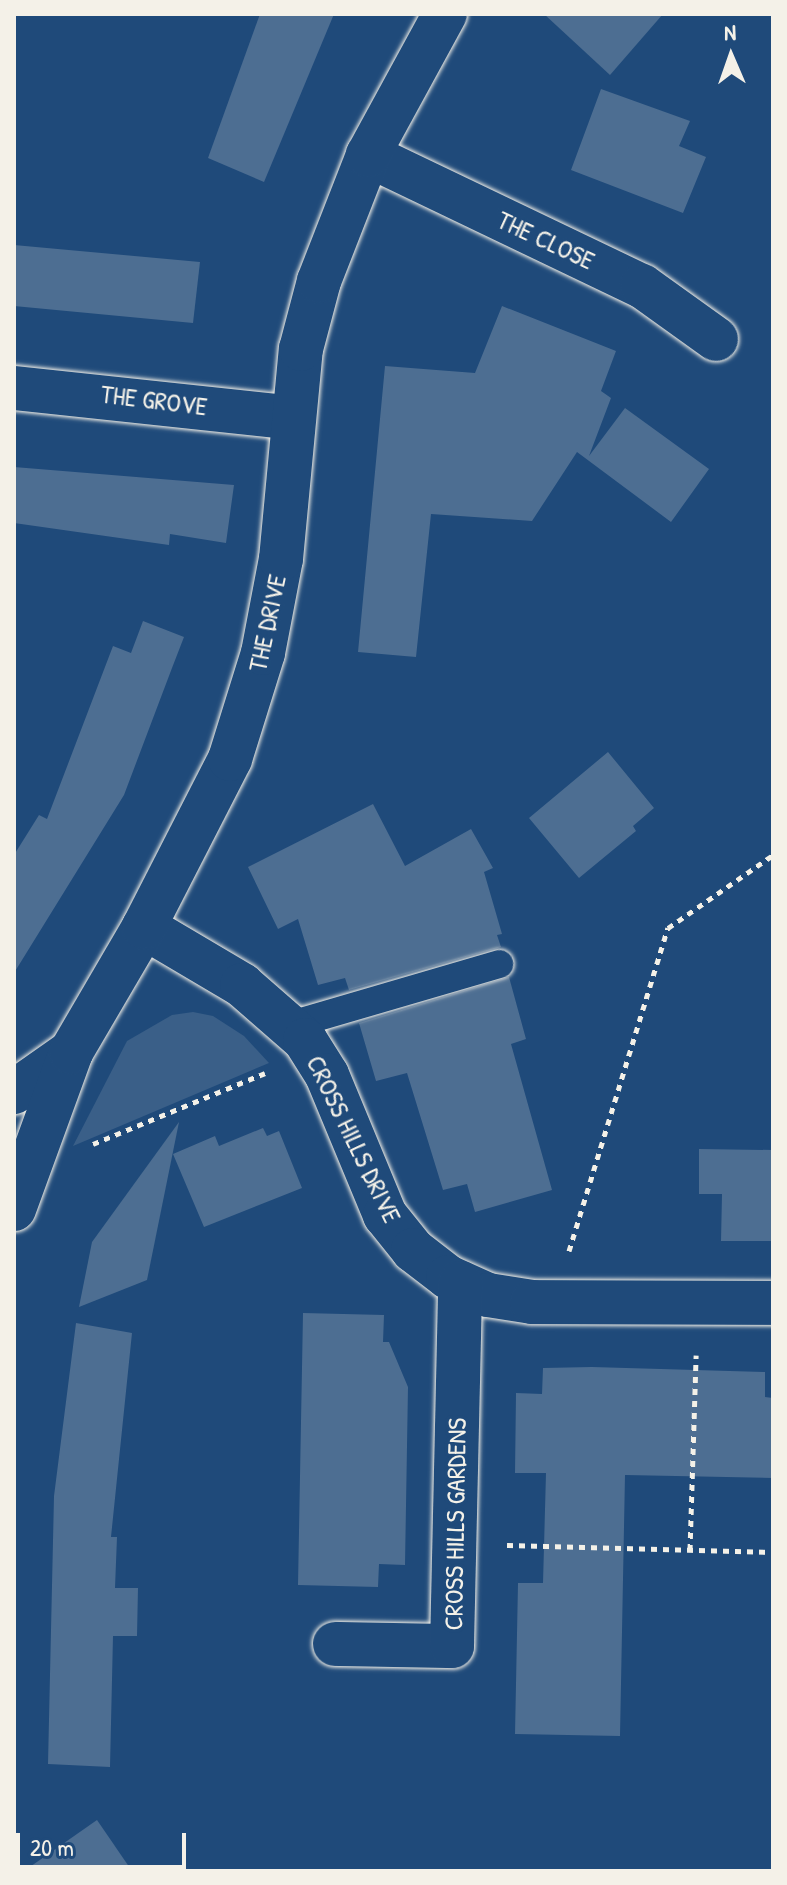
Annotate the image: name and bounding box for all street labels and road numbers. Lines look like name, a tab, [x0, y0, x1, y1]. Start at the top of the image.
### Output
street label: THE CLOSE	[492, 204, 600, 276]
street label: THE GROVE	[99, 378, 209, 422]
street label: THE DRIVE	[242, 572, 292, 674]
street label: CROSS HILLS DRIVE	[300, 1050, 408, 1228]
street label: CROSS HILLS GARDENS	[438, 1418, 472, 1630]

